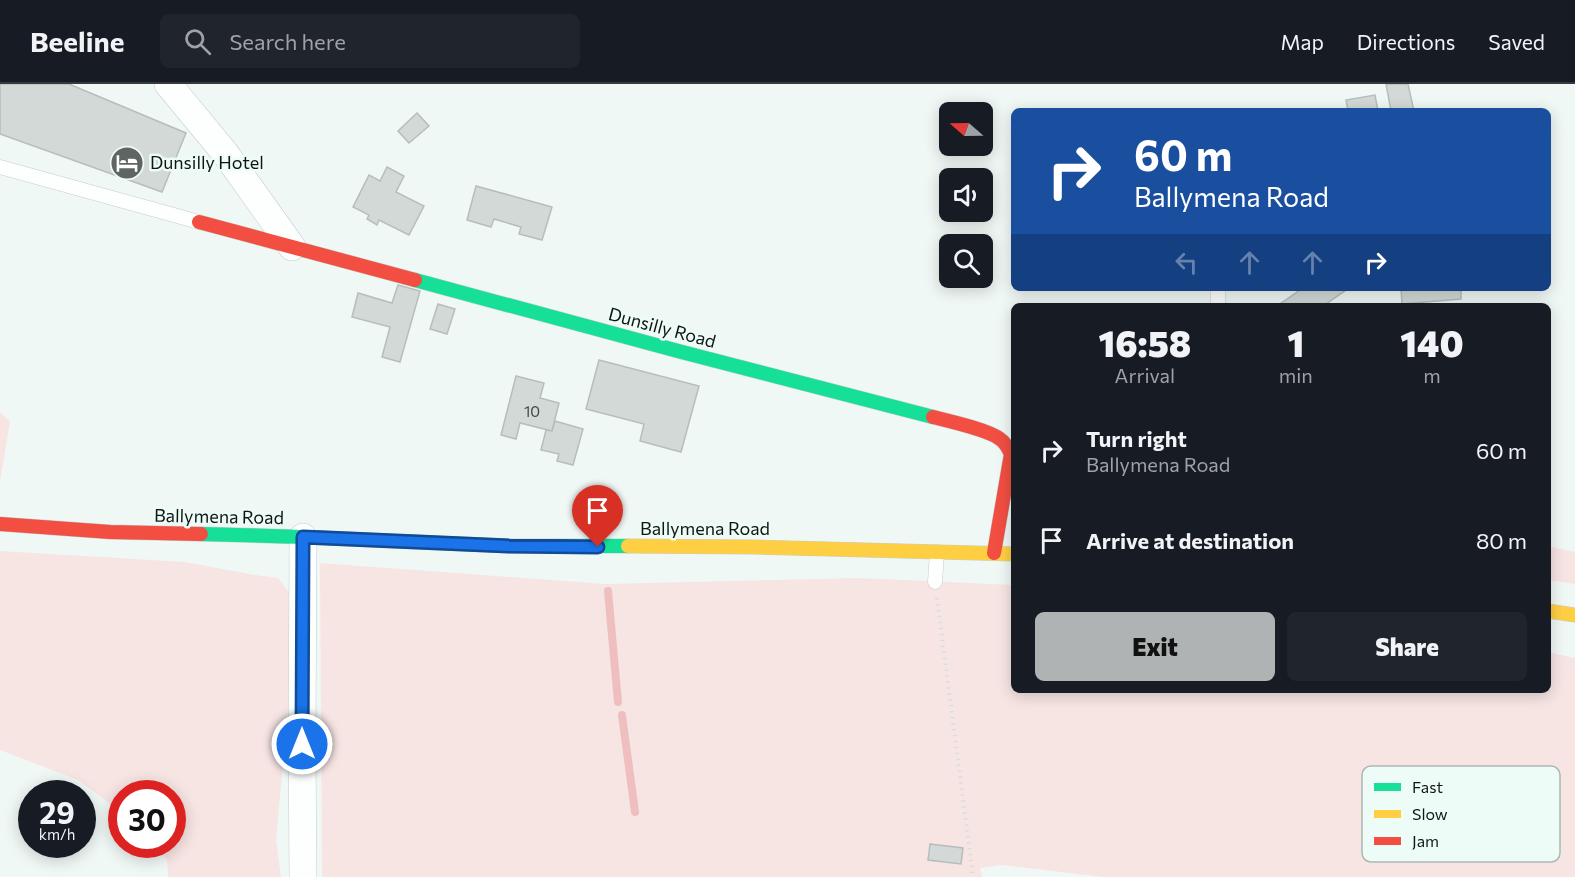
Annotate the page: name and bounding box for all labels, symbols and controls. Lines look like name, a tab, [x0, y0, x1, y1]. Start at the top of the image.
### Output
search box	[160, 14, 580, 68]
text: Beeline	[30, 24, 124, 58]
icon: search	[181, 25, 214, 58]
text: Search here	[229, 28, 346, 55]
text: Map	[1281, 29, 1324, 54]
text: Directions	[1357, 29, 1455, 54]
text: Saved	[1488, 29, 1545, 54]
north arrow	[939, 102, 993, 156]
map controls	[939, 102, 993, 288]
text: 60 m	[1134, 128, 1233, 180]
icon: right	[1035, 132, 1113, 210]
hotel icon: Dunsilly Hotel	[109, 145, 145, 181]
place label: Dunsilly Hotel	[150, 151, 264, 173]
button: sound	[939, 168, 993, 222]
text: Ballymena Road	[1134, 180, 1329, 213]
button: search	[939, 234, 993, 288]
icon: left	[1170, 246, 1203, 279]
icon: ahead	[1233, 246, 1266, 279]
icon: ahead	[1296, 246, 1329, 279]
icon: right	[1359, 246, 1392, 279]
street label: Dunsilly Road	[606, 302, 718, 352]
text: 16:58	[1098, 320, 1191, 364]
text: 1	[1287, 320, 1304, 364]
text: 140	[1400, 320, 1464, 364]
text: Arrival	[1115, 363, 1175, 387]
text: min	[1279, 363, 1313, 387]
text: m	[1423, 363, 1441, 387]
house number: 10	[524, 402, 540, 420]
text: Turn right	[1086, 425, 1187, 452]
icon: right	[1035, 434, 1068, 467]
text: 60 m	[1476, 437, 1527, 464]
text: Ballymena Road	[1086, 452, 1230, 476]
pin	[572, 485, 623, 547]
icon: arrive	[581, 494, 614, 527]
street label: Ballymena Road	[154, 504, 284, 528]
street label: Ballymena Road	[640, 517, 770, 539]
icon: arrive	[1035, 524, 1068, 557]
text: Arrive at destination	[1086, 527, 1294, 554]
text: 80 m	[1476, 527, 1527, 554]
button: Exit	[1035, 612, 1275, 681]
button: Share	[1287, 612, 1527, 681]
position arrow	[270, 712, 334, 776]
legend	[1362, 766, 1560, 862]
text: Fast	[1412, 777, 1443, 796]
speed limit sign: 30	[108, 780, 186, 858]
text: 29	[39, 793, 75, 830]
text: Slow	[1412, 804, 1448, 823]
text: km/h	[39, 825, 75, 843]
text: Jam	[1412, 831, 1439, 850]

